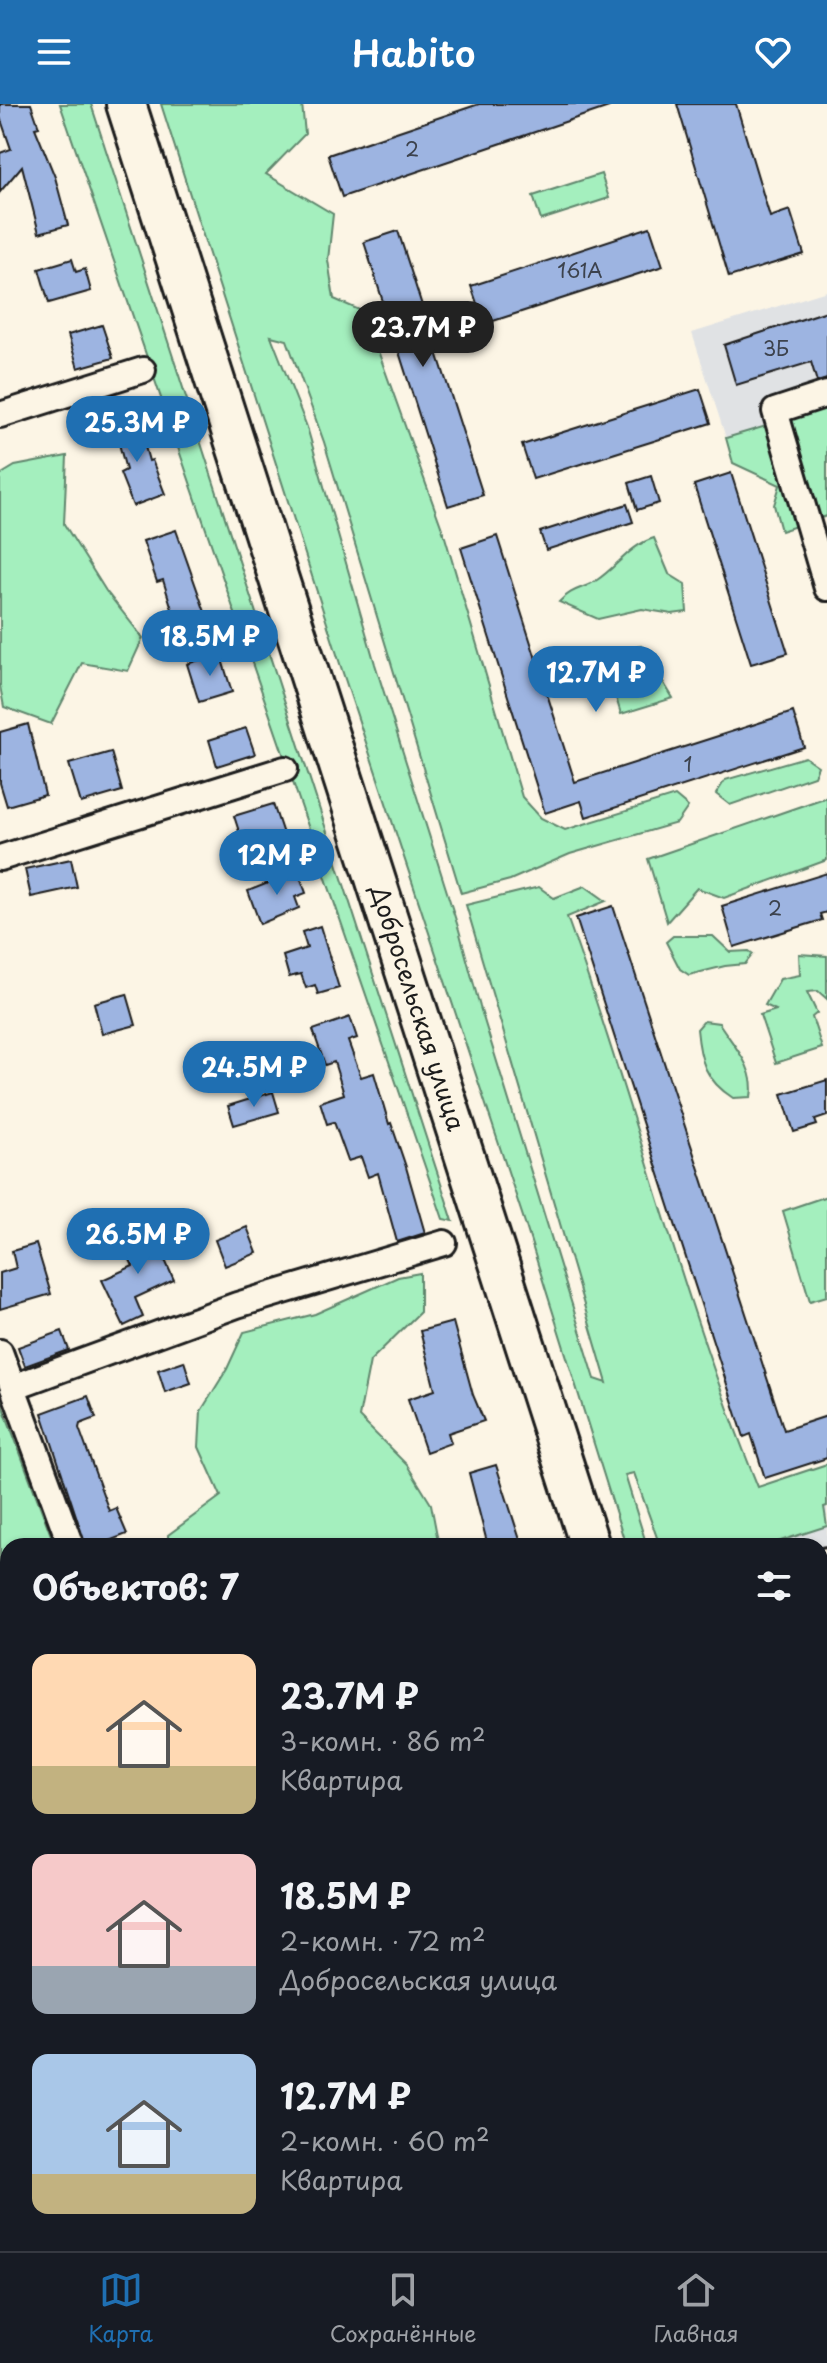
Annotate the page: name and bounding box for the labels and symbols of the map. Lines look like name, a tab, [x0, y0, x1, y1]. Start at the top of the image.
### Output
house number: 2	[405, 134, 419, 164]
house number: 161А	[557, 255, 603, 285]
pin: 23.7M ₽	[349, 301, 497, 369]
house number: 3Б	[763, 333, 789, 363]
pin: 25.3M ₽	[63, 396, 211, 464]
pin: 18.5M ₽	[136, 610, 284, 678]
pin: 12.7M ₽	[522, 646, 670, 714]
house number: 1	[684, 749, 692, 779]
pin: 12M ₽	[221, 829, 333, 897]
street label: Добросельская улица	[362, 879, 475, 1135]
house number: 2	[768, 893, 782, 923]
pin: 24.5M ₽	[180, 1041, 328, 1109]
pin: 26.5M ₽	[64, 1208, 212, 1276]

